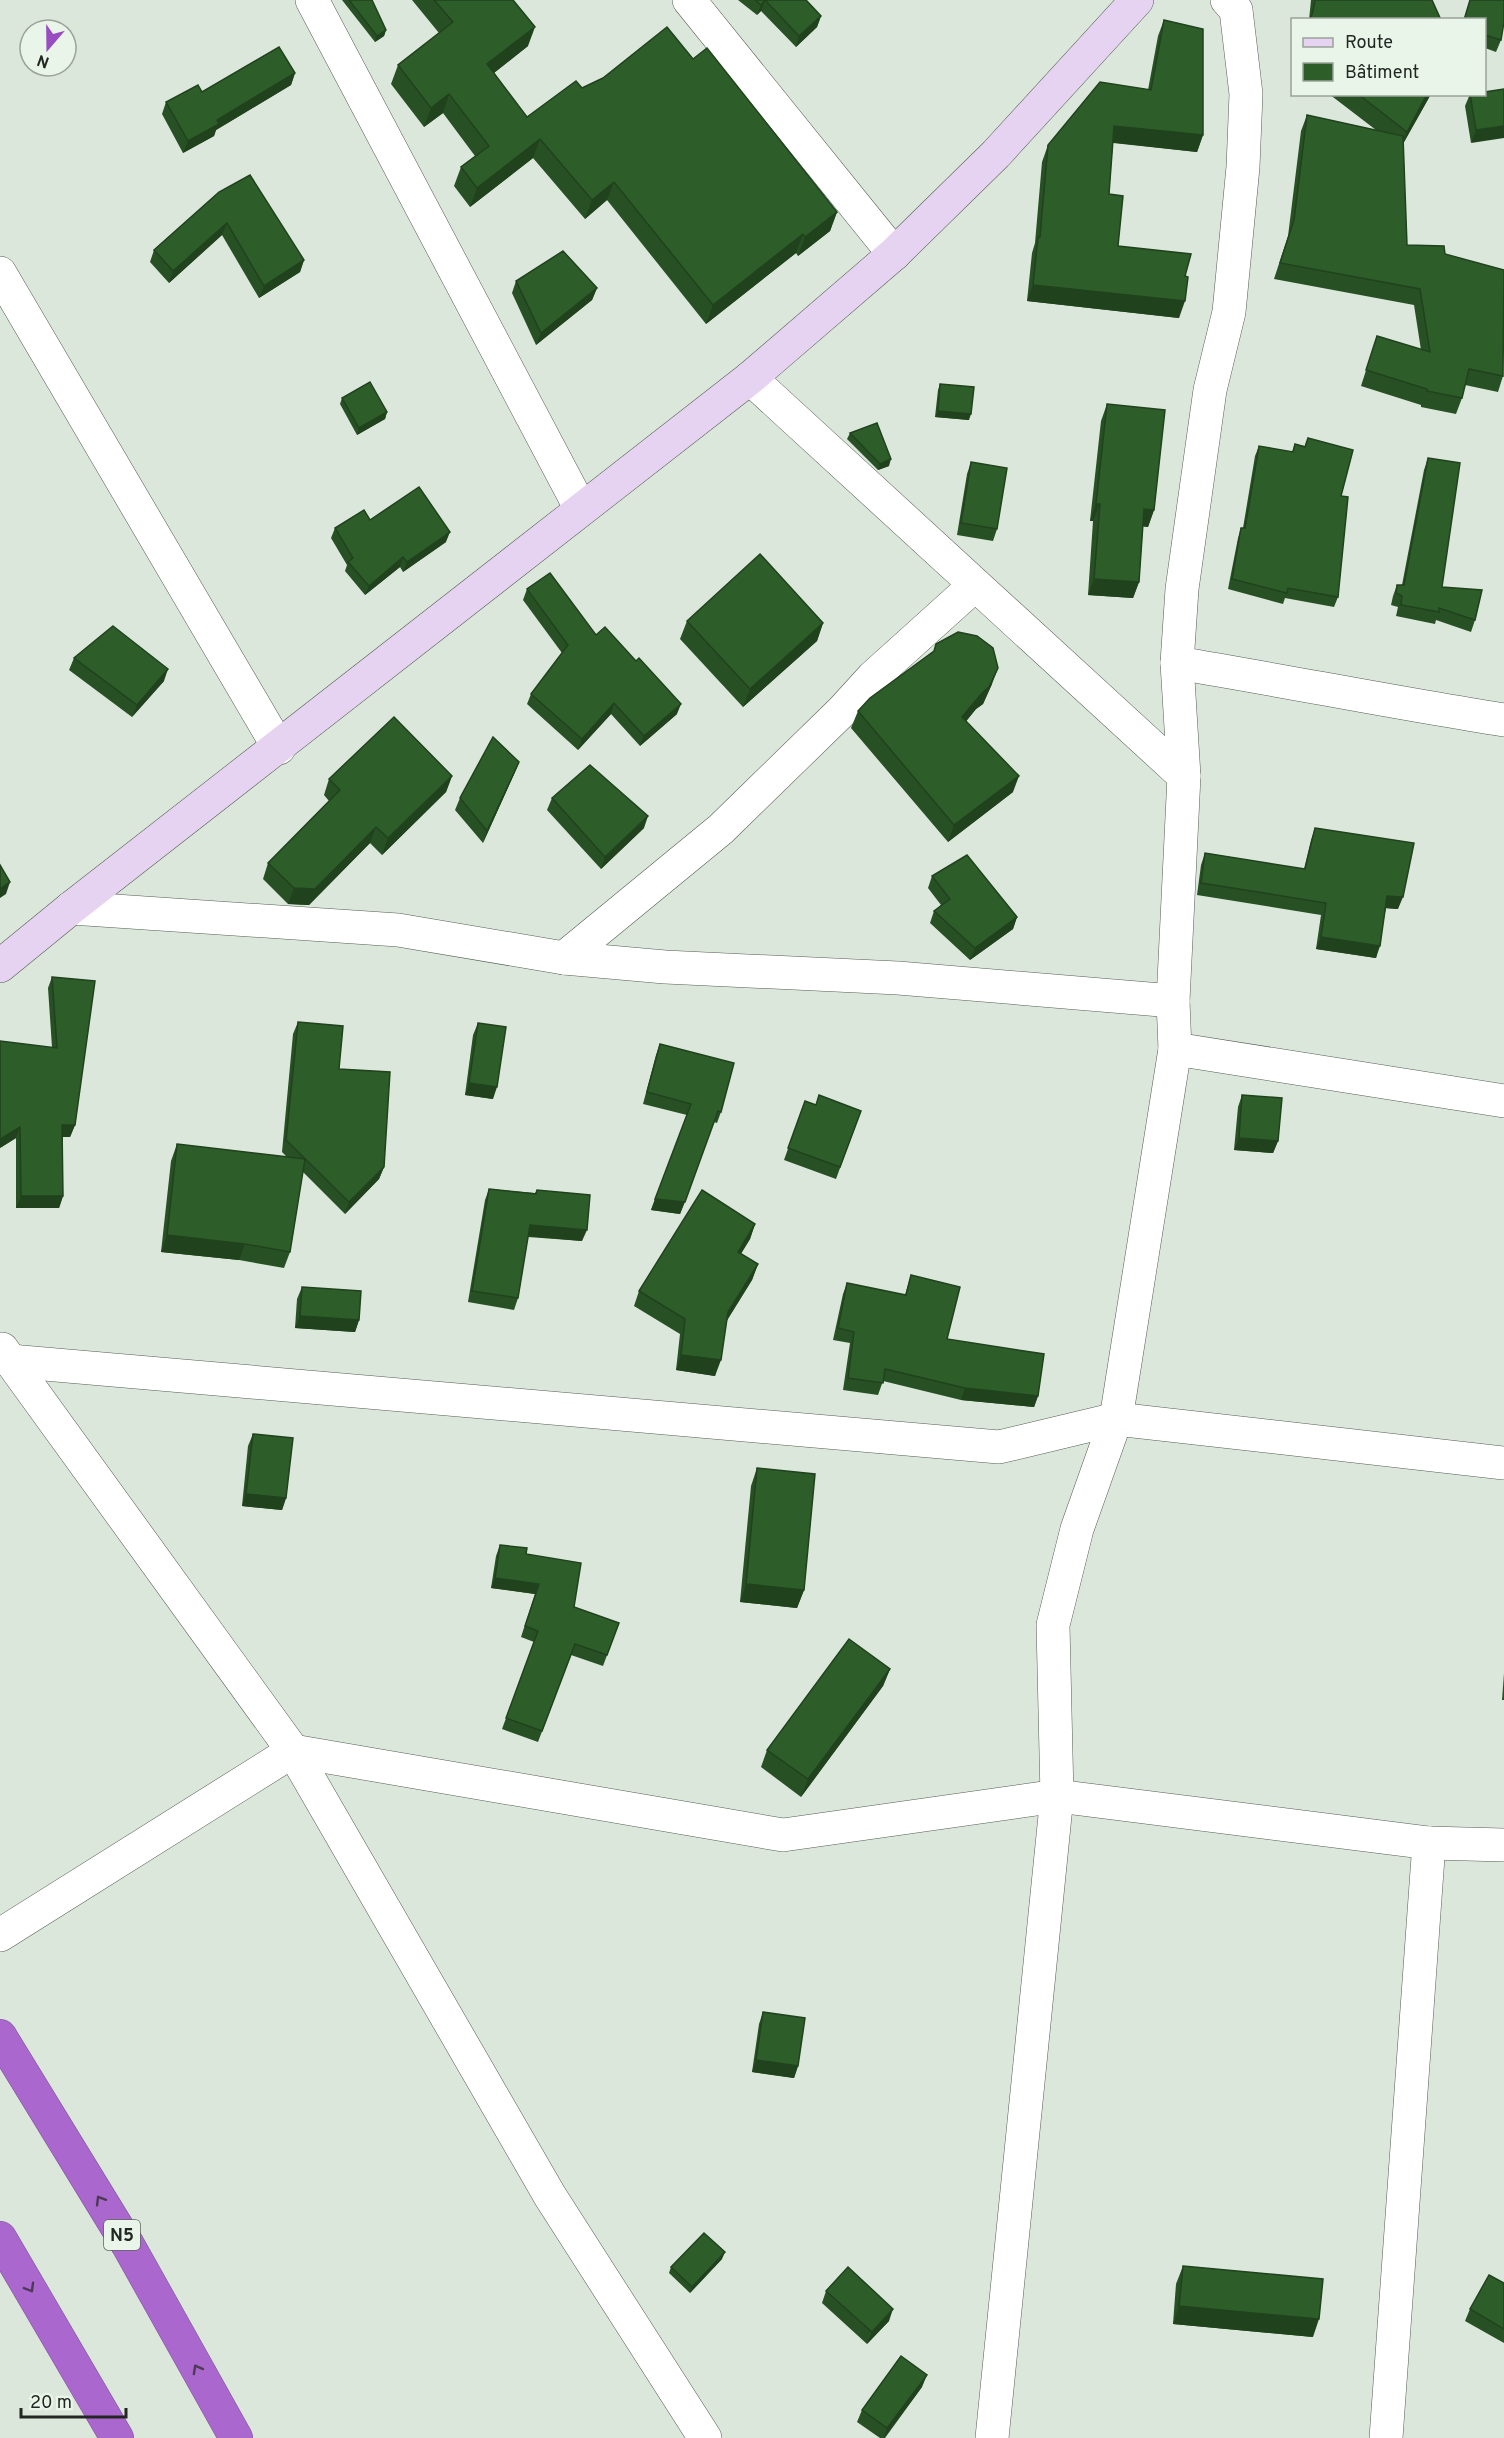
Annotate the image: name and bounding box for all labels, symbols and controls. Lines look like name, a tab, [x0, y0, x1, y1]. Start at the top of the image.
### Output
north arrow	[18, 18, 78, 78]
legend	[1291, 18, 1486, 96]
text: Route	[1345, 32, 1393, 55]
text: N	[35, 49, 52, 72]
text: Bâtiment	[1345, 62, 1419, 85]
one-way arrow	[97, 2195, 108, 2206]
road number: N5	[104, 2220, 140, 2250]
one-way arrow	[22, 2282, 34, 2292]
one-way arrow	[193, 2364, 204, 2375]
scale bar	[21, 2381, 126, 2419]
text: 20 m	[30, 2392, 72, 2415]

